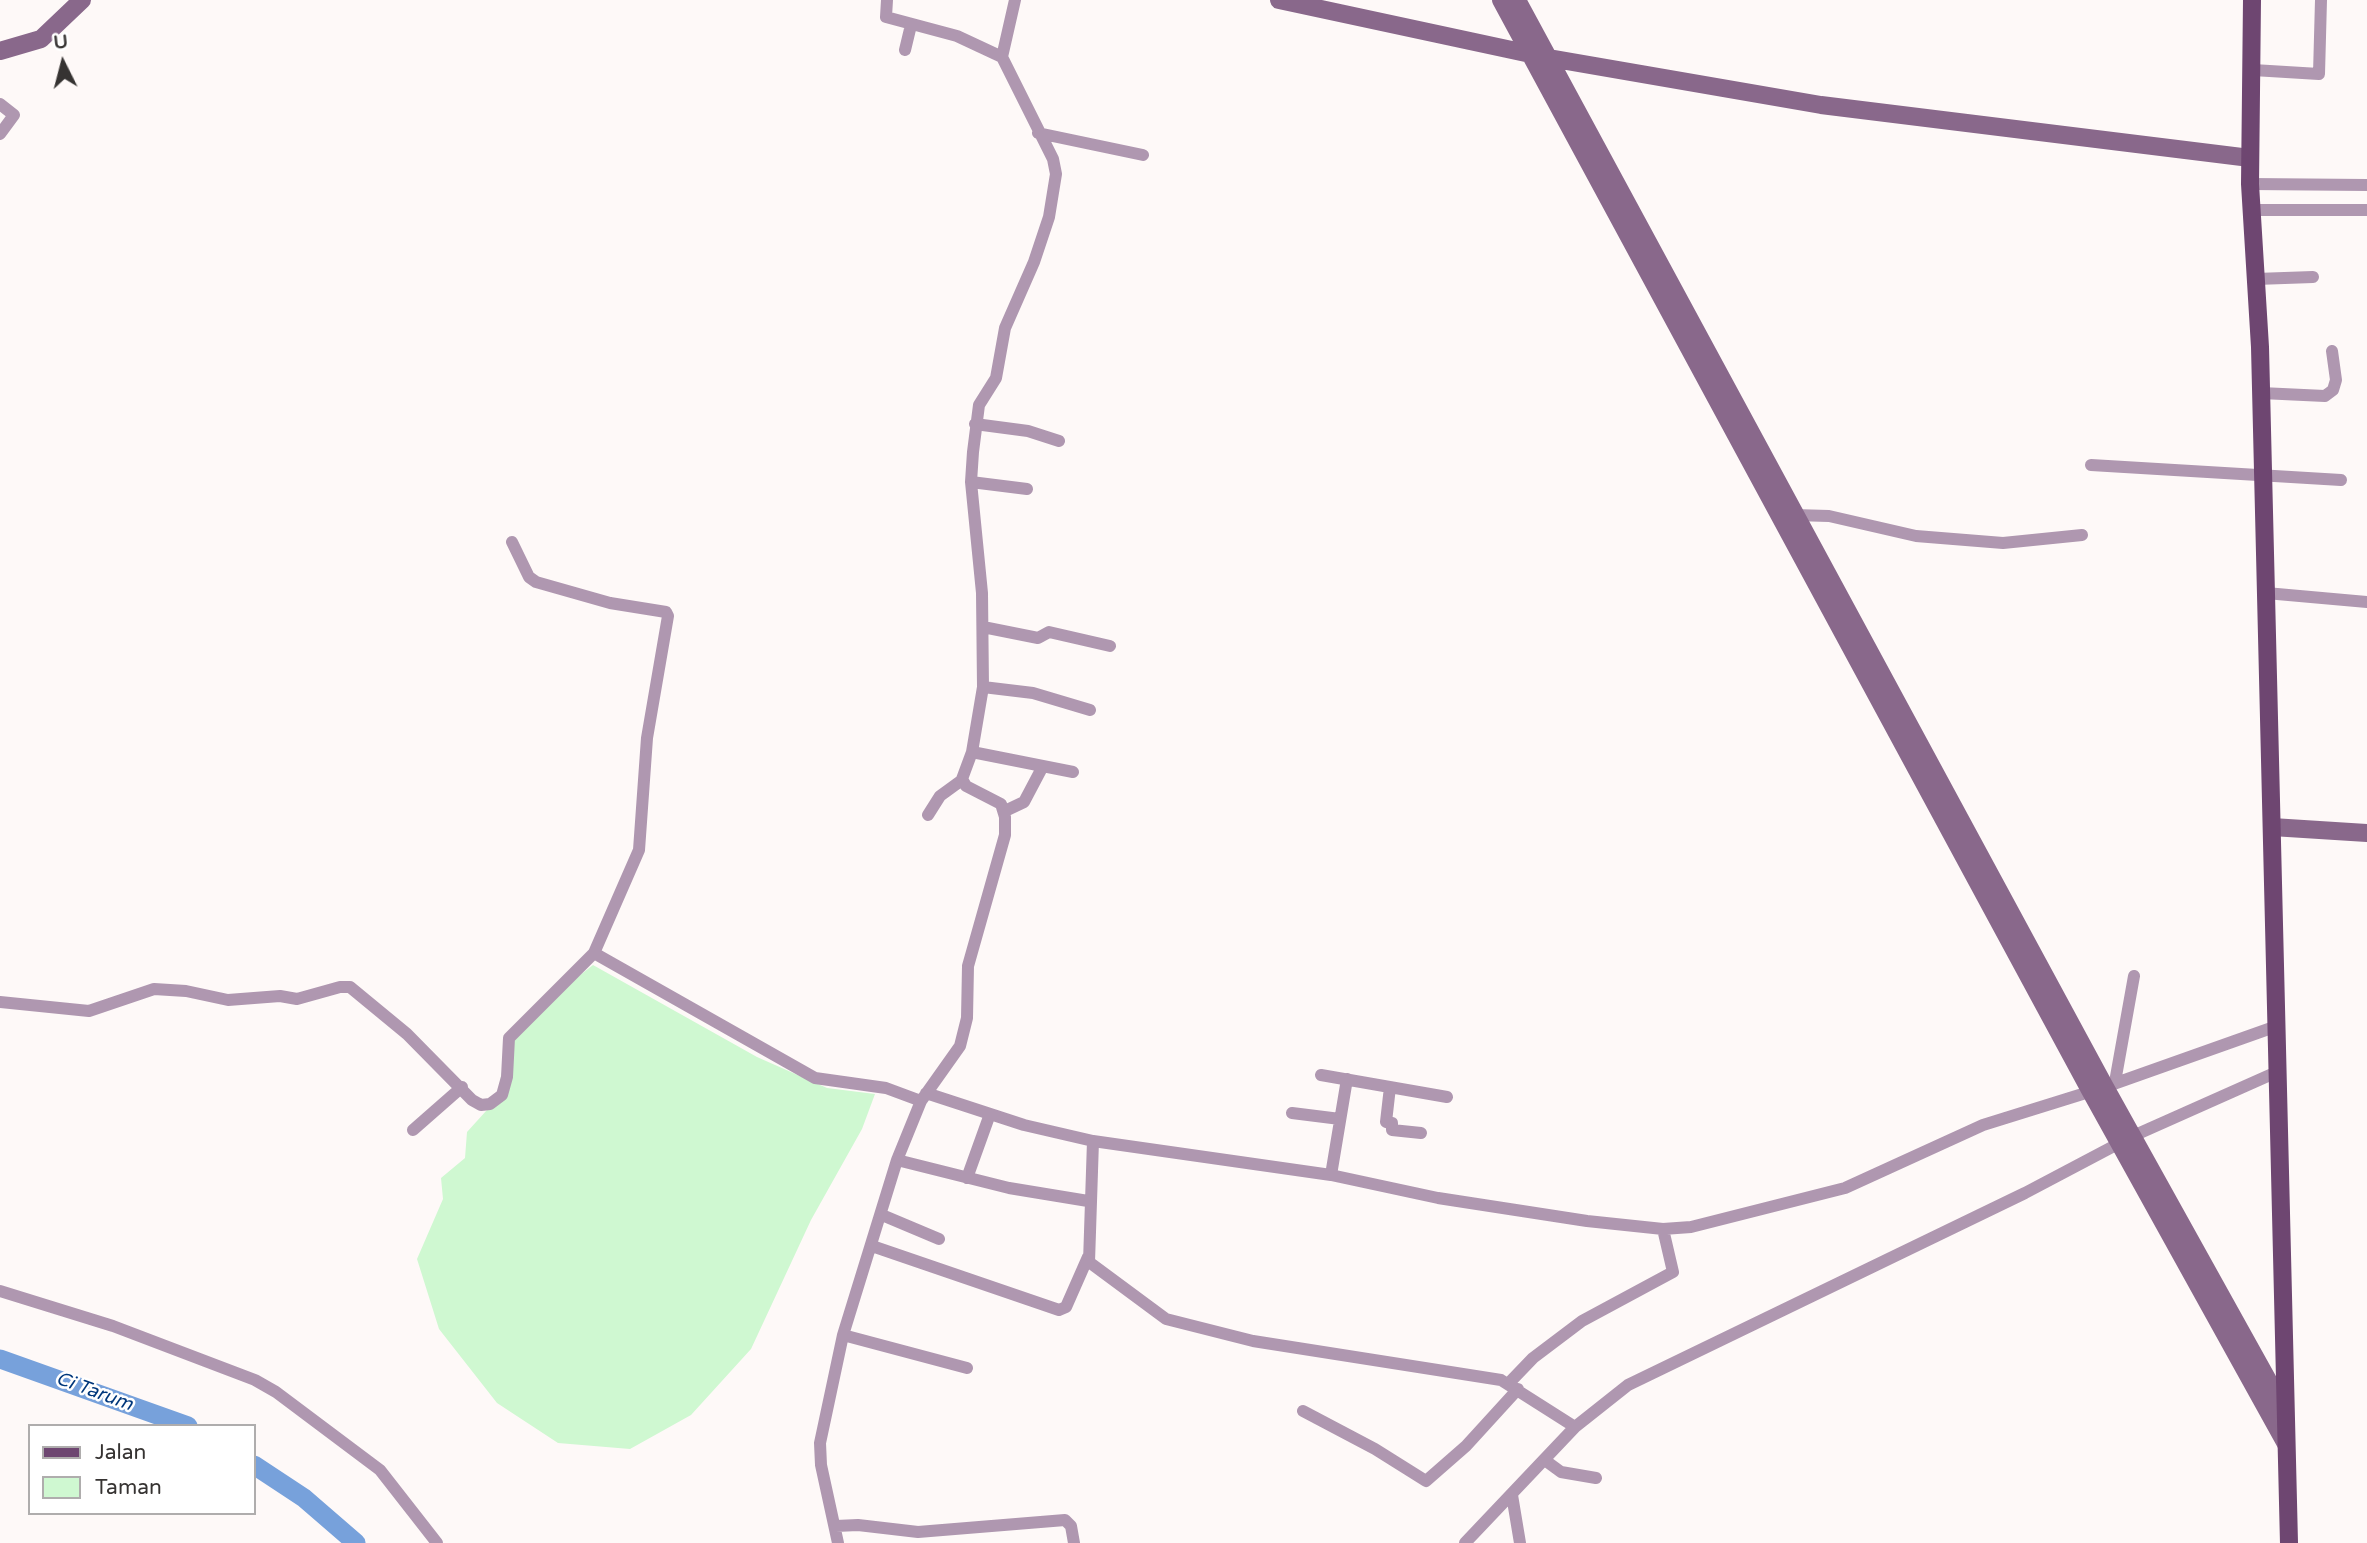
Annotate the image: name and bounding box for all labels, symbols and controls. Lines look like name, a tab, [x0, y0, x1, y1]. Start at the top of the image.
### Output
north arrow	[28, 28, 98, 98]
text: U	[52, 30, 69, 54]
water label: Ci Tarum	[53, 1368, 135, 1416]
legend	[28, 1424, 256, 1515]
text: Jalan	[95, 1440, 146, 1465]
text: Taman	[95, 1475, 162, 1500]

